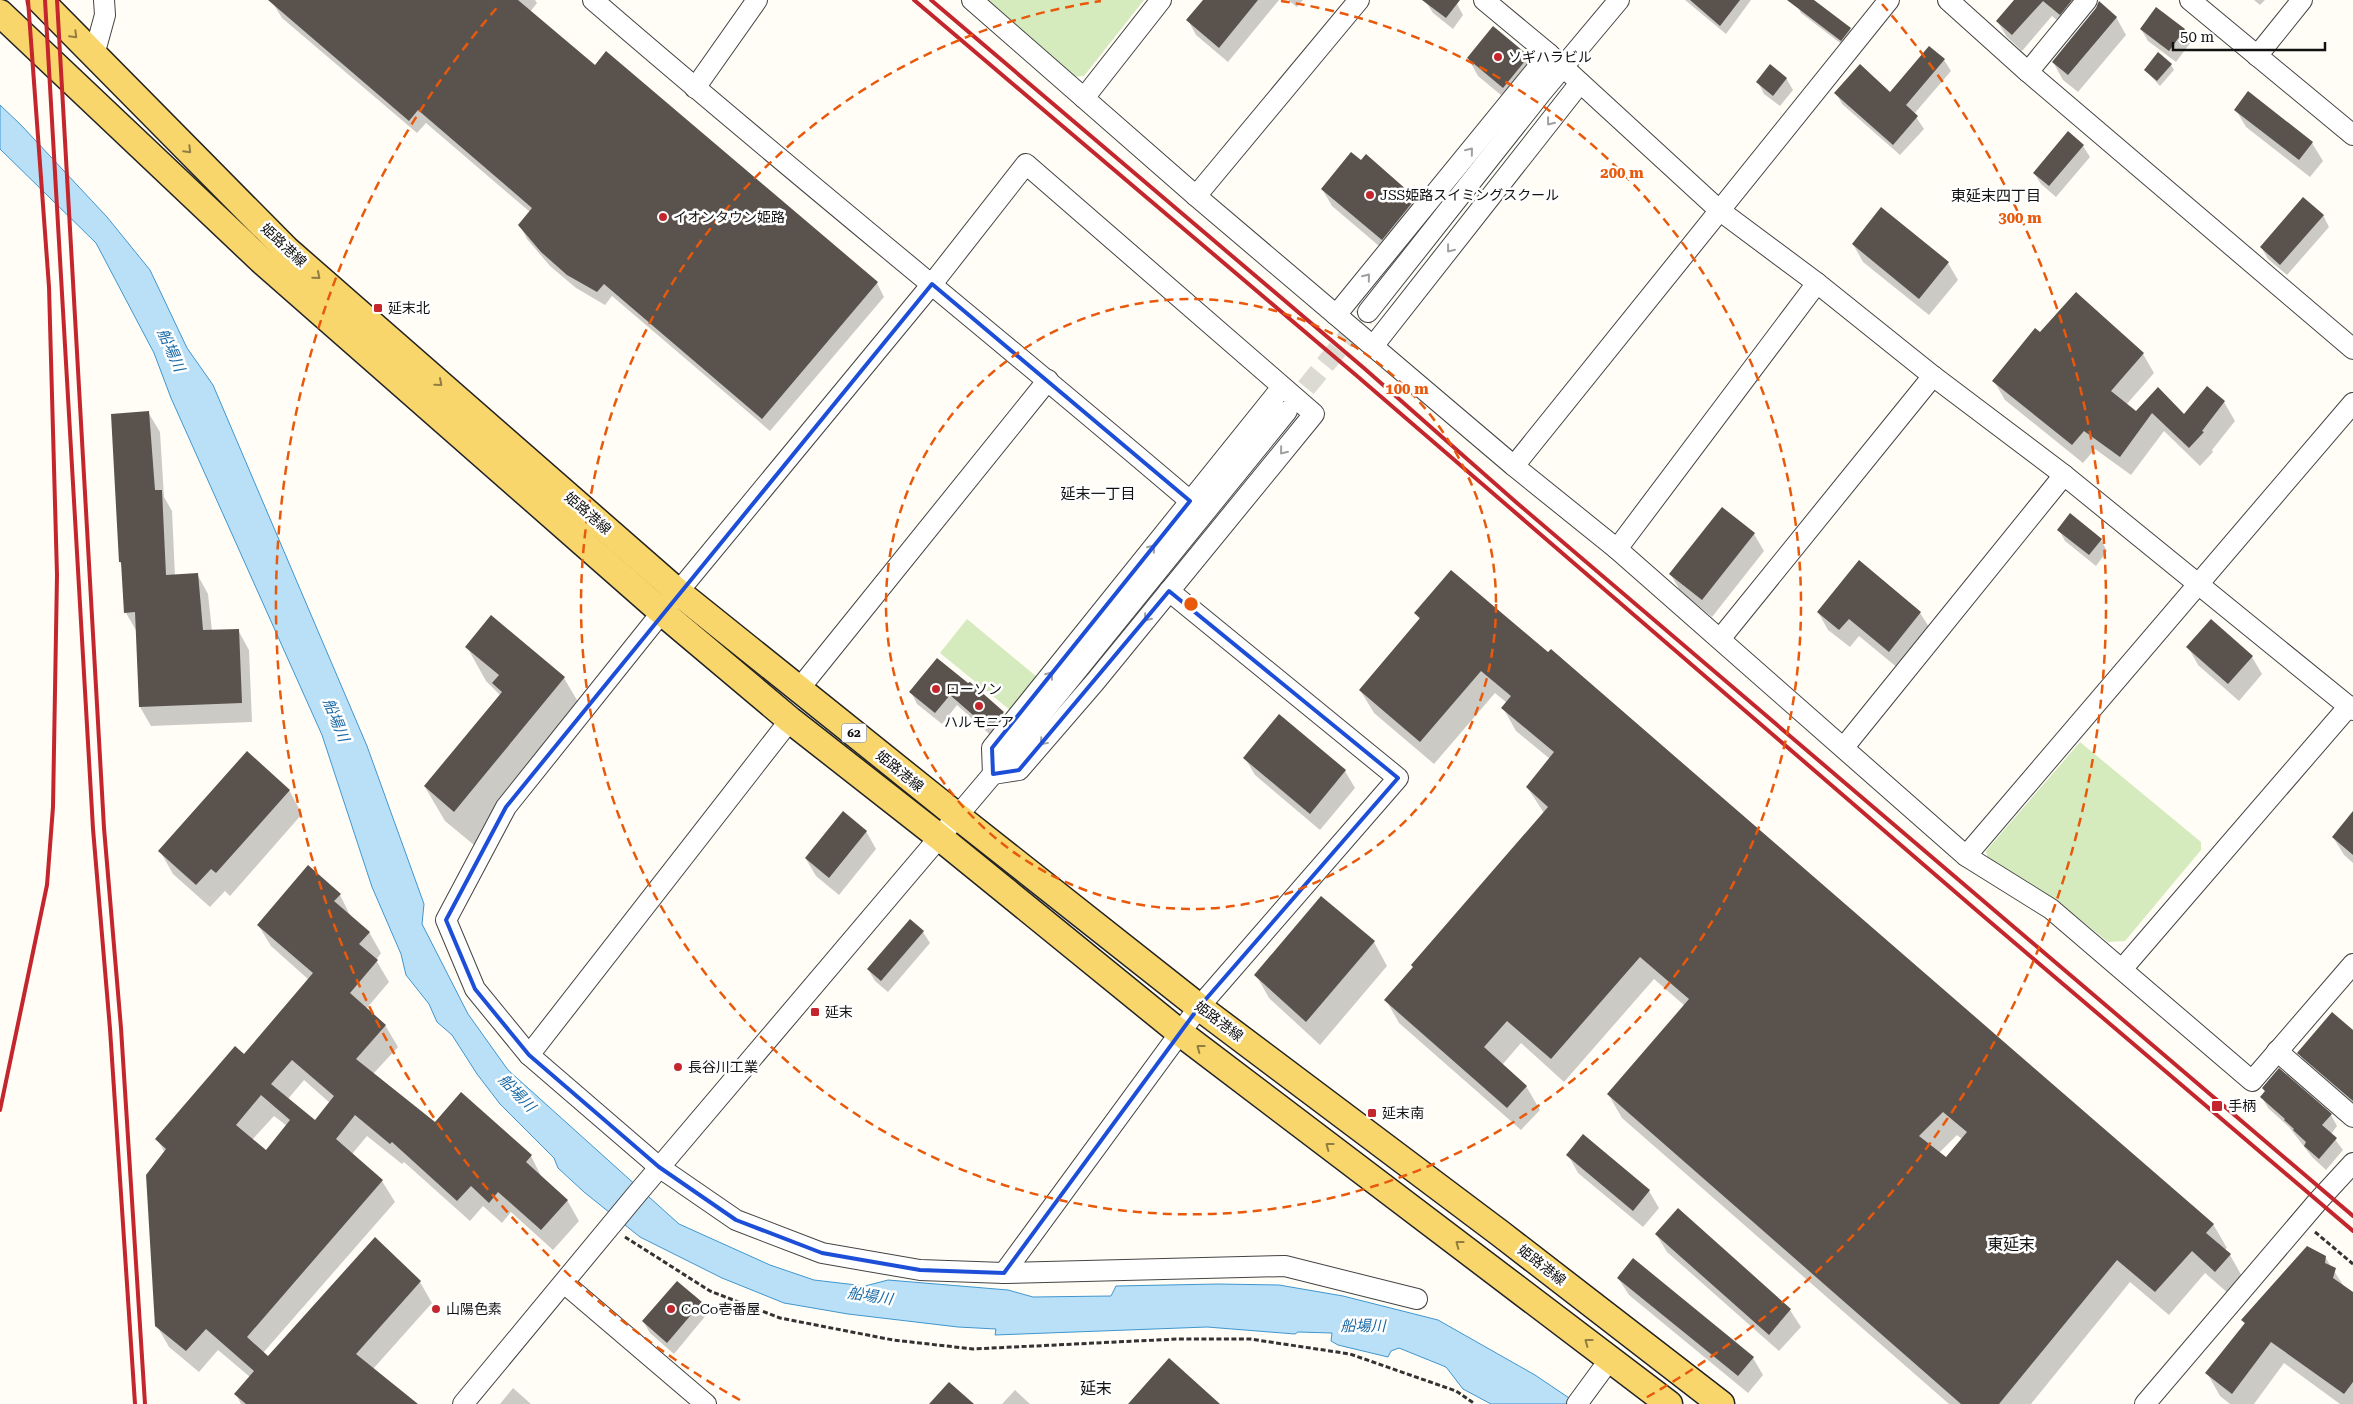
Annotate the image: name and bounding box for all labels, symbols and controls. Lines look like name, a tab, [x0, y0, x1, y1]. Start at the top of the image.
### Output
scale bar	[2173, 20, 2326, 52]
text: 50 m	[2180, 28, 2215, 46]
one-way arrow	[68, 29, 77, 38]
place label: ソギハラビル	[1508, 49, 1592, 65]
marker: ソギハラビル	[1492, 51, 1504, 63]
one-way arrow	[1547, 116, 1556, 125]
one-way arrow	[183, 144, 192, 153]
one-way arrow	[1464, 148, 1472, 157]
text: 200 m	[1600, 164, 1644, 182]
place label: JSS姫路スイミングスクール	[1380, 187, 1559, 203]
district label: 東延末四丁目	[1951, 187, 2041, 205]
marker: JSS姫路スイミングスクール	[1364, 189, 1376, 201]
place label: イオンタウン姫路	[673, 209, 785, 225]
text: 300 m	[1998, 209, 2042, 227]
marker: イオンタウン姫路	[657, 211, 669, 223]
street label: 姫路港線	[258, 220, 310, 270]
one-way arrow	[1447, 243, 1455, 252]
one-way arrow	[312, 270, 321, 279]
one-way arrow	[1362, 274, 1370, 283]
place label: 延末北	[388, 300, 430, 316]
marker: 延末北	[372, 302, 384, 314]
water label: 船場川	[154, 326, 189, 376]
one-way arrow	[434, 377, 443, 386]
text: 100 m	[1385, 380, 1429, 398]
one-way arrow	[1280, 446, 1289, 455]
district label: 延末一丁目	[1060, 485, 1136, 503]
street label: 姫路港線	[562, 489, 614, 537]
one-way arrow	[1146, 545, 1154, 554]
centre of rings	[1182, 595, 1200, 613]
one-way arrow	[1144, 612, 1153, 621]
one-way arrow	[1044, 671, 1053, 681]
place label: ローソン	[946, 681, 1002, 697]
marker: ローソン	[930, 683, 942, 695]
water label: 船場川	[319, 696, 354, 746]
marker: ハルモニア	[973, 700, 985, 712]
place label: ハルモニア	[944, 714, 1014, 730]
road number: 62	[842, 724, 866, 742]
one-way arrow	[1040, 737, 1049, 746]
street label: 姫路港線	[873, 747, 927, 795]
street label: 姫路港線	[1192, 998, 1246, 1044]
place label: 延末	[825, 1004, 853, 1020]
marker: 延末	[809, 1006, 821, 1018]
one-way arrow	[1196, 1045, 1206, 1054]
place label: 長谷川工業	[688, 1059, 758, 1075]
marker: 長谷川工業	[672, 1061, 684, 1073]
water label: 船場川	[495, 1071, 540, 1117]
place label: 手柄	[2228, 1098, 2256, 1114]
marker: 手柄	[2210, 1099, 2224, 1113]
place label: 延末南	[1382, 1105, 1424, 1121]
marker: 延末南	[1366, 1107, 1378, 1119]
one-way arrow	[1325, 1143, 1335, 1152]
district label: 東延末	[1987, 1235, 2035, 1254]
one-way arrow	[1455, 1241, 1465, 1250]
street label: 姫路港線	[1515, 1241, 1569, 1289]
water label: 船場川	[846, 1284, 896, 1309]
place label: 山陽色素	[446, 1301, 502, 1317]
place label: CoCo壱番屋	[681, 1301, 760, 1317]
marker: 山陽色素	[430, 1303, 442, 1315]
marker: CoCo壱番屋	[665, 1303, 677, 1315]
water label: 船場川	[1340, 1317, 1387, 1335]
one-way arrow	[1584, 1339, 1594, 1348]
district label: 延末	[1080, 1379, 1112, 1398]

